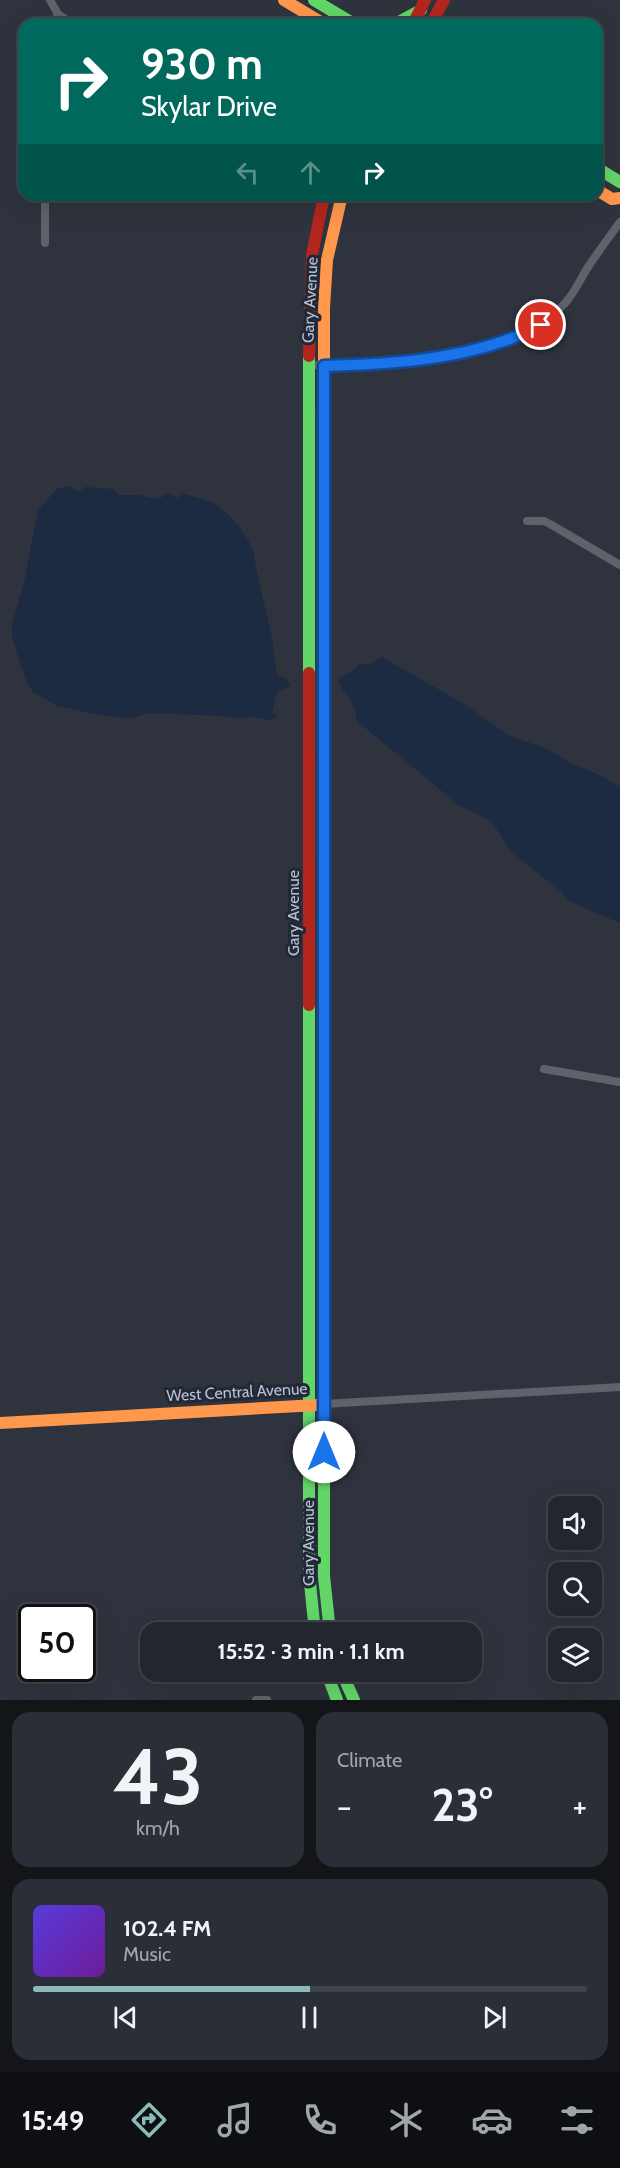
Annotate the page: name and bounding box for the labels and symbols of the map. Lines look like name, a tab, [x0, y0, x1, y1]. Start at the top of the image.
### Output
street label: Gary Avenue	[298, 257, 322, 343]
pin	[515, 299, 566, 350]
street label: Gary Avenue	[284, 870, 303, 956]
street label: West Central Avenue	[166, 1379, 308, 1405]
position arrow	[292, 1420, 356, 1484]
street label: Gary Avenue	[299, 1500, 318, 1586]
speed limit sign: 50	[18, 1604, 96, 1682]

